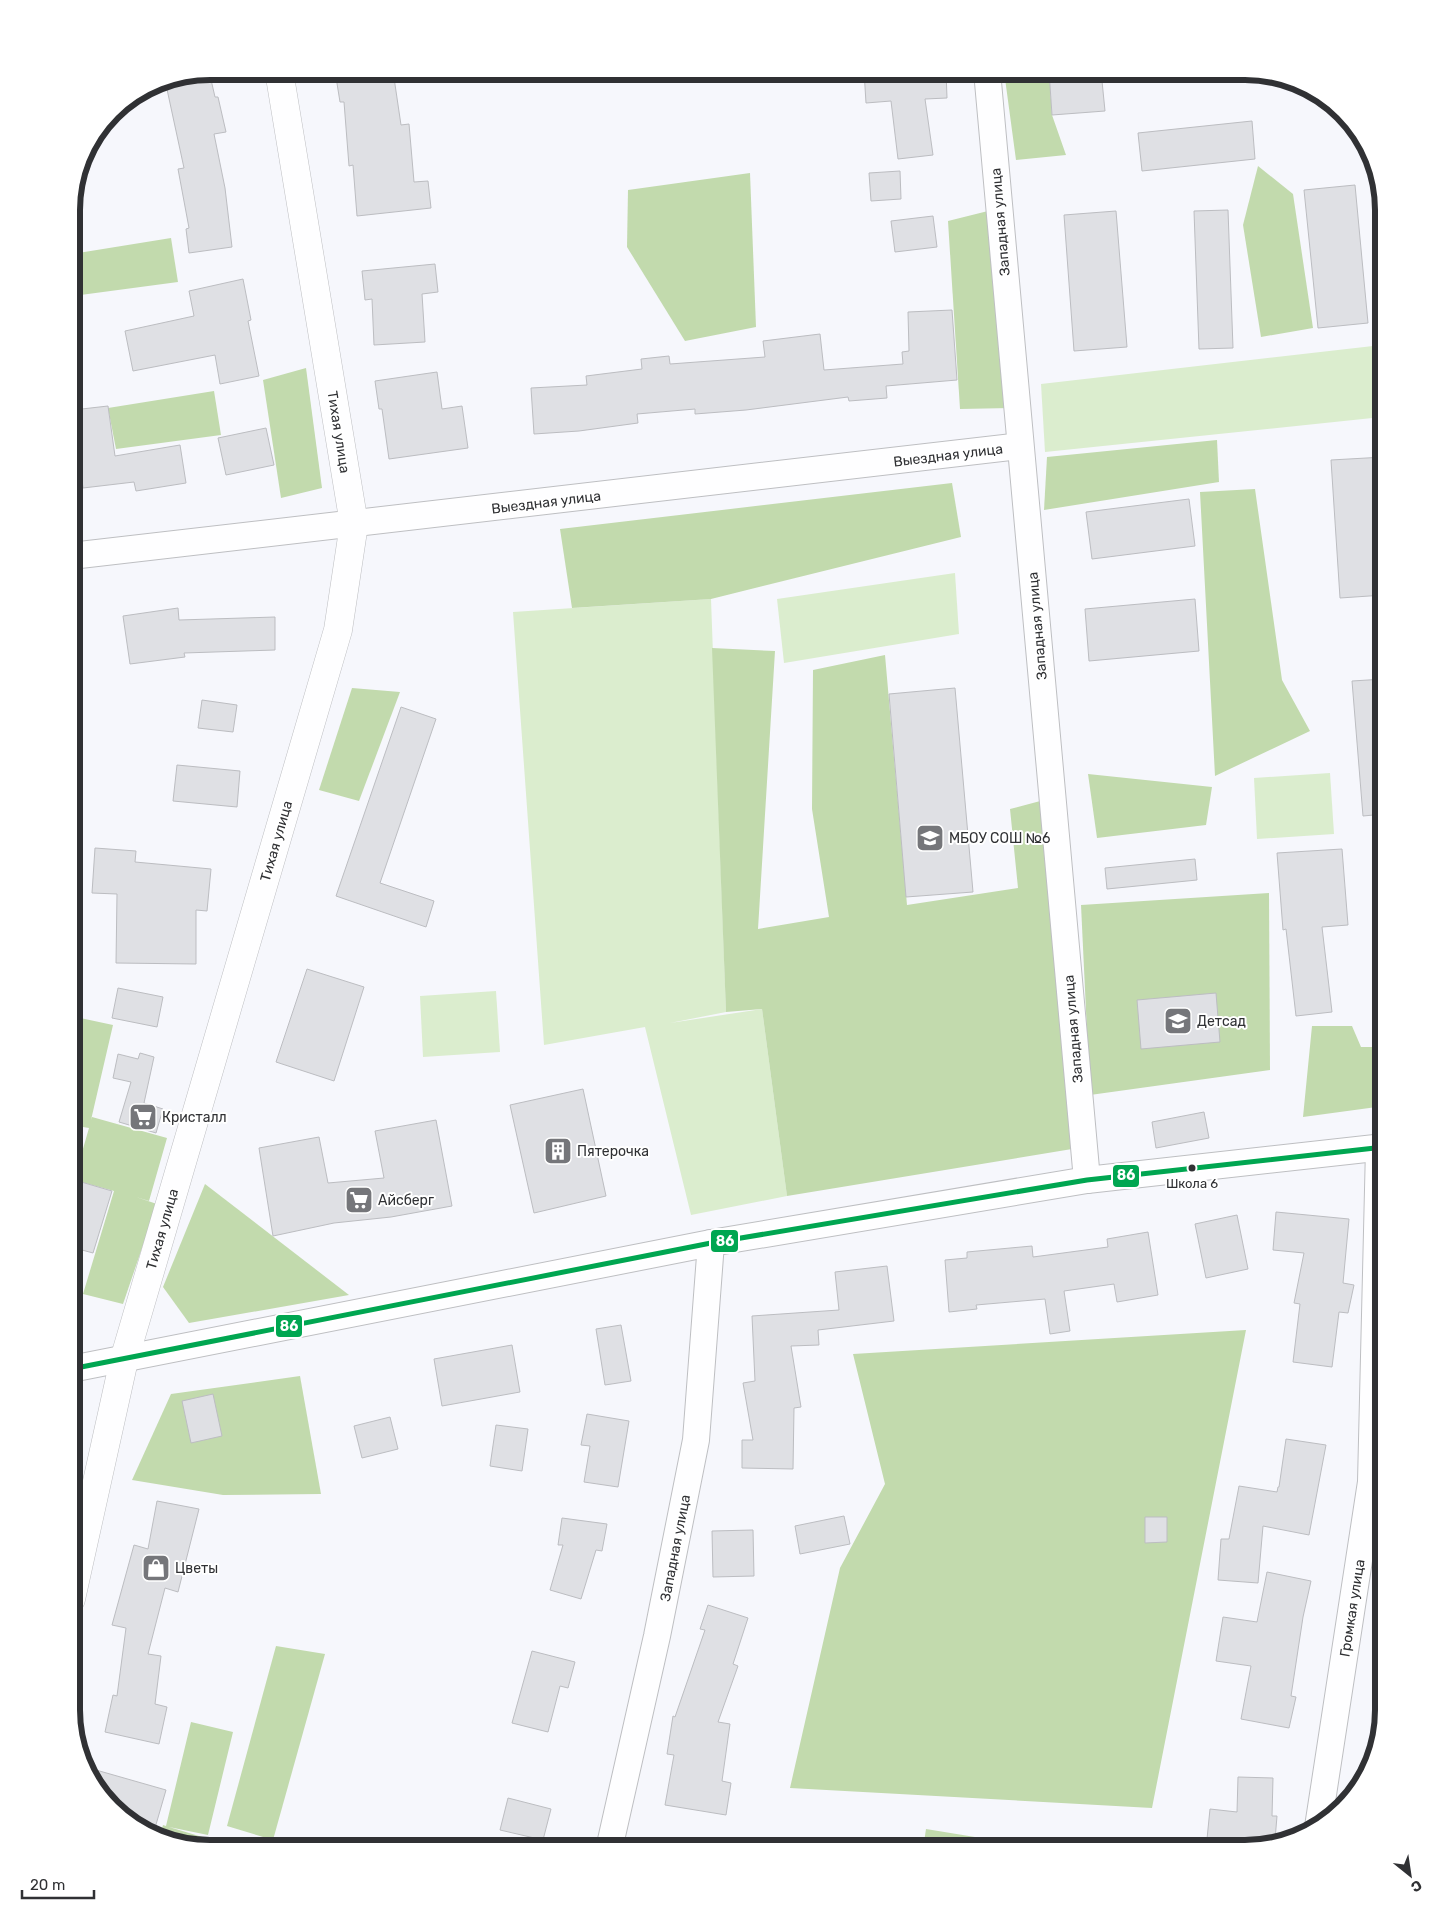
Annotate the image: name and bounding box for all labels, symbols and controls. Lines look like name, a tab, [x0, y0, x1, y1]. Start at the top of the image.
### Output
street label: Западная улица	[987, 167, 1014, 277]
street label: Тихая улица	[324, 390, 353, 475]
street label: Выездная улица	[892, 440, 1004, 471]
street label: Выездная улица	[490, 487, 602, 518]
street label: Западная улица	[1024, 571, 1051, 681]
street label: Тихая улица	[257, 799, 296, 883]
school or university icon: МБОУ СОШ №6	[915, 823, 945, 853]
place label: МБОУ СОШ №6	[949, 830, 1050, 847]
street label: Западная улица	[1060, 974, 1087, 1084]
school or university icon: Детсад	[1163, 1006, 1193, 1036]
place label: Детсад	[1197, 1013, 1246, 1030]
supermarket icon: Кристалл	[128, 1102, 158, 1132]
place label: Кристалл	[162, 1109, 227, 1126]
building icon: Пятерочка	[543, 1136, 573, 1166]
place label: Пятерочка	[577, 1143, 649, 1160]
marker: Школа 6	[1187, 1163, 1197, 1173]
line badge: 86	[1112, 1164, 1140, 1188]
text: 86	[1117, 1167, 1135, 1184]
place label: Школа 6	[1166, 1176, 1218, 1191]
supermarket icon: Айсберг	[344, 1185, 374, 1215]
street label: Тихая улица	[143, 1187, 182, 1271]
place label: Айсберг	[378, 1192, 434, 1209]
line badge: 86	[710, 1229, 739, 1253]
text: 86	[716, 1233, 734, 1250]
line badge: 86	[275, 1314, 303, 1338]
text: 86	[280, 1318, 298, 1335]
street label: Западная улица	[657, 1493, 694, 1603]
shop icon: Цветы	[141, 1553, 171, 1583]
street label: Громкая улица	[1336, 1558, 1369, 1658]
place label: Цветы	[175, 1560, 218, 1577]
north arrow	[1385, 1850, 1435, 1900]
scale bar	[22, 1868, 95, 1900]
text: 20 m	[30, 1876, 65, 1894]
text: С	[1408, 1876, 1425, 1896]

